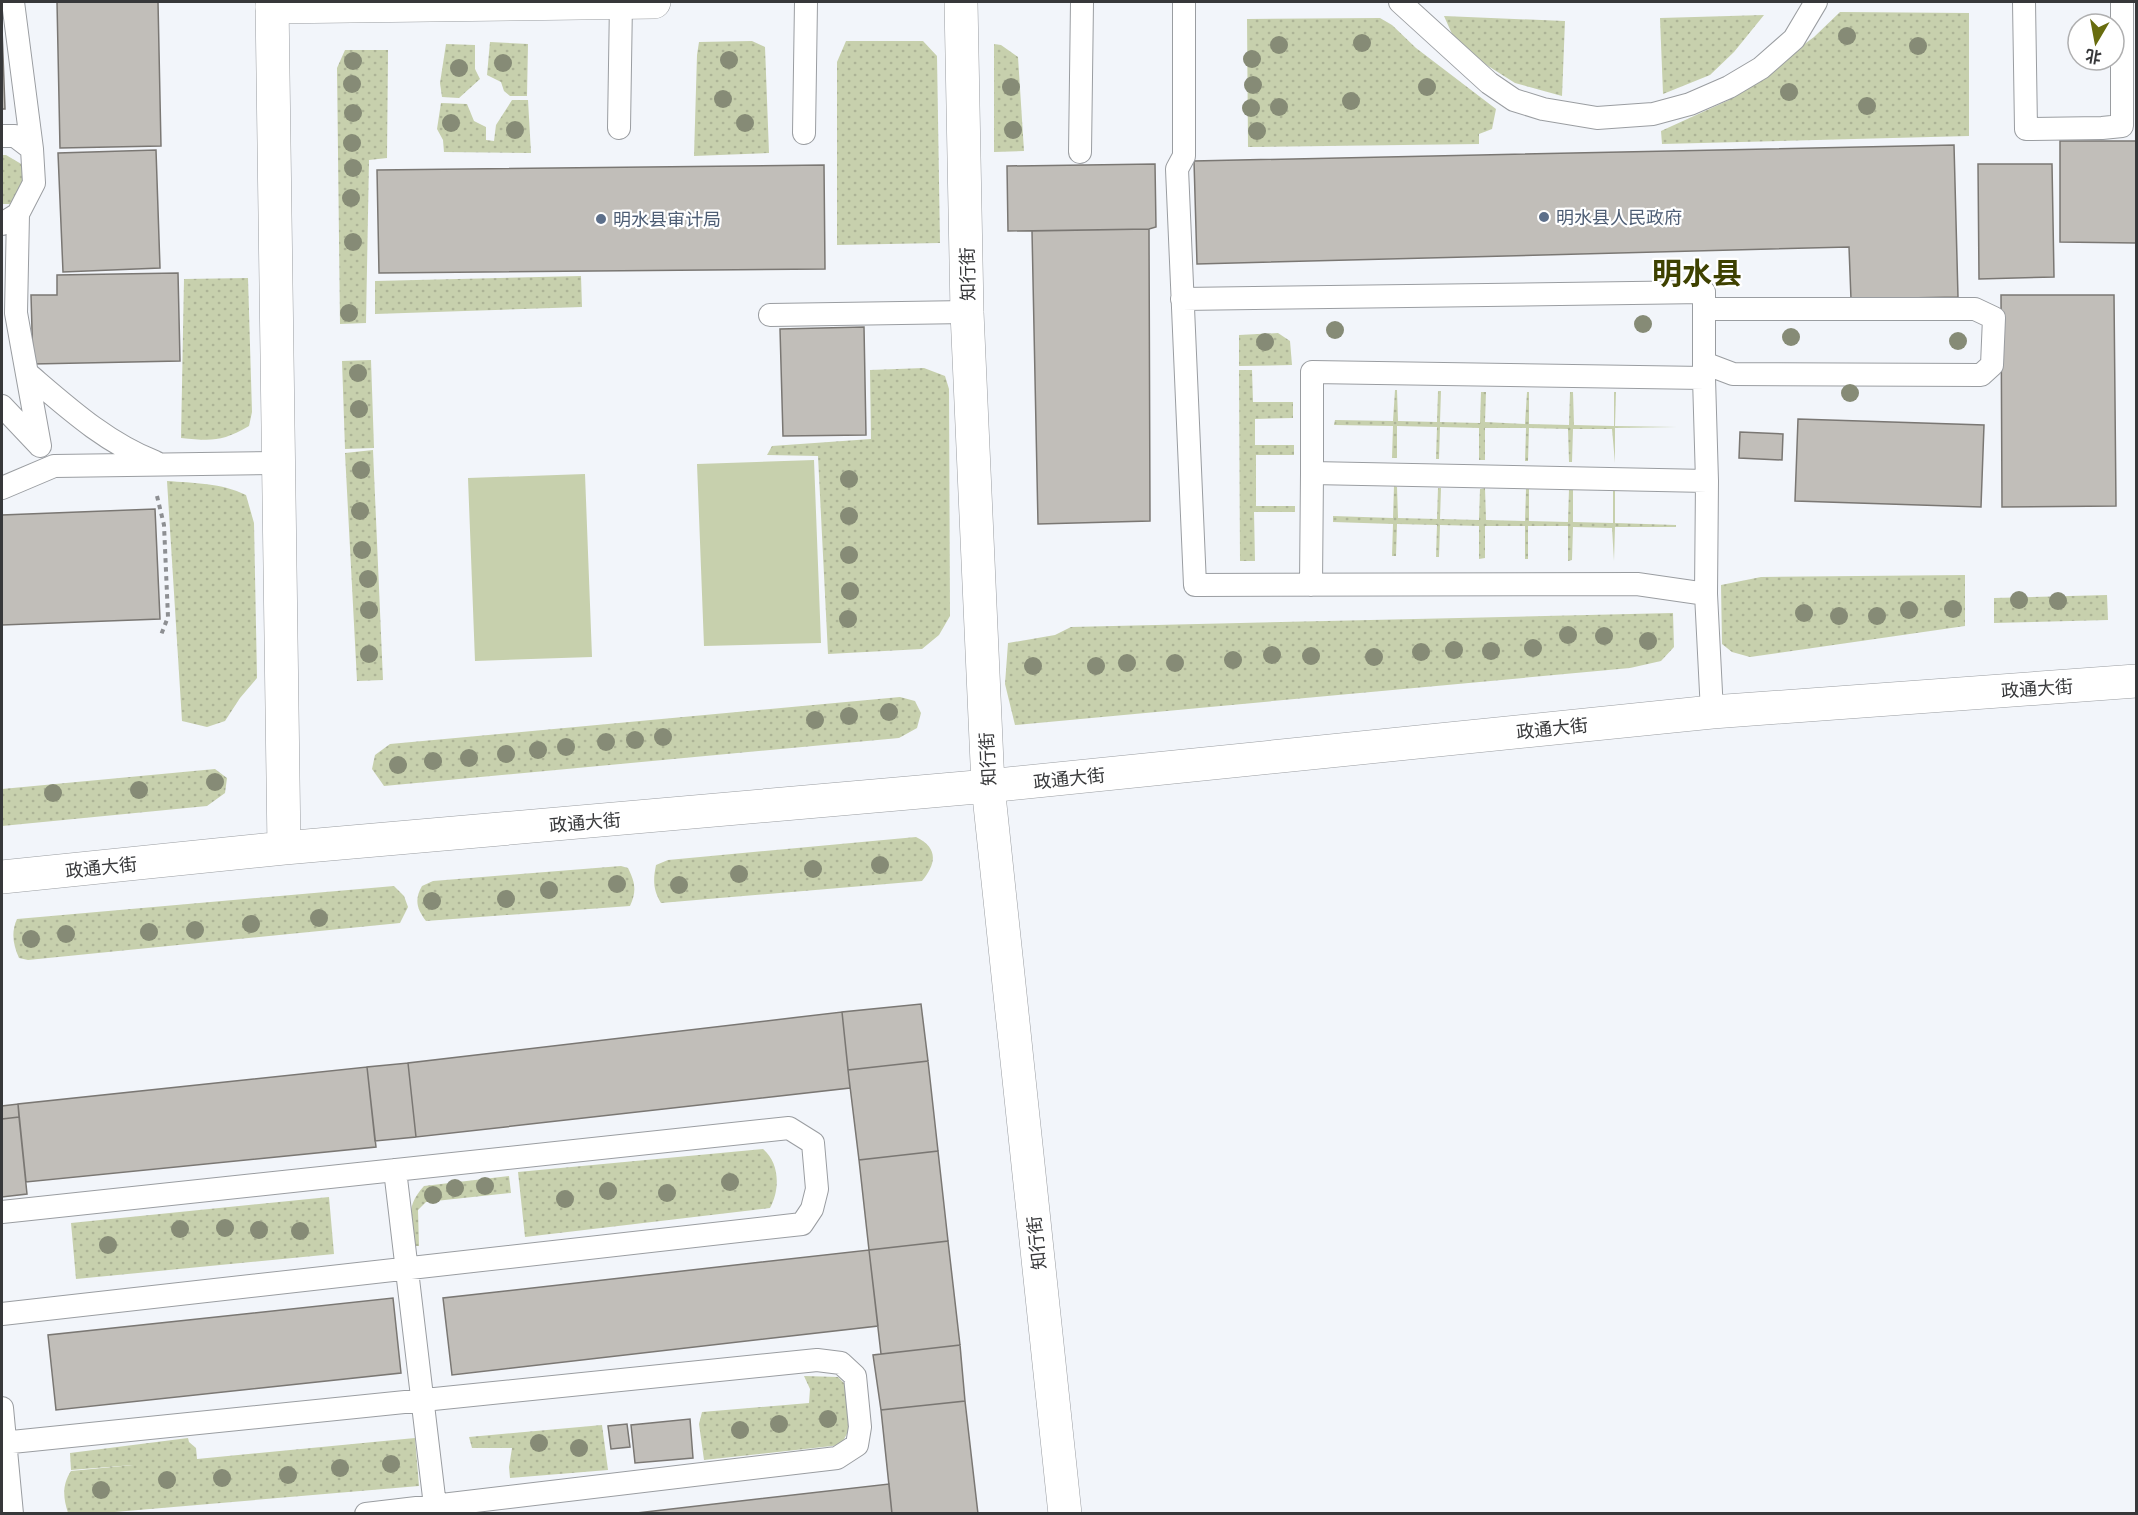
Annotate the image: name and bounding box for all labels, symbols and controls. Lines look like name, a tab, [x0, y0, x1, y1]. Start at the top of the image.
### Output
north arrow	[2066, 12, 2126, 72]
text: 北	[2084, 46, 2103, 68]
place label: 明水县人民政府	[1556, 206, 1682, 228]
place label: 明水县审计局	[613, 208, 721, 230]
marker: 明水县人民政府	[1537, 210, 1551, 224]
marker: 明水县审计局	[594, 212, 608, 226]
street label: 知行街	[956, 247, 978, 301]
district label: 明水县	[1652, 255, 1742, 291]
street label: 政通大街	[2000, 675, 2074, 701]
street label: 政通大街	[1515, 713, 1589, 743]
street label: 知行街	[975, 731, 999, 787]
street label: 政通大街	[1032, 763, 1106, 793]
street label: 政通大街	[548, 808, 622, 836]
street label: 政通大街	[64, 852, 138, 882]
street label: 知行街	[1022, 1215, 1050, 1271]

